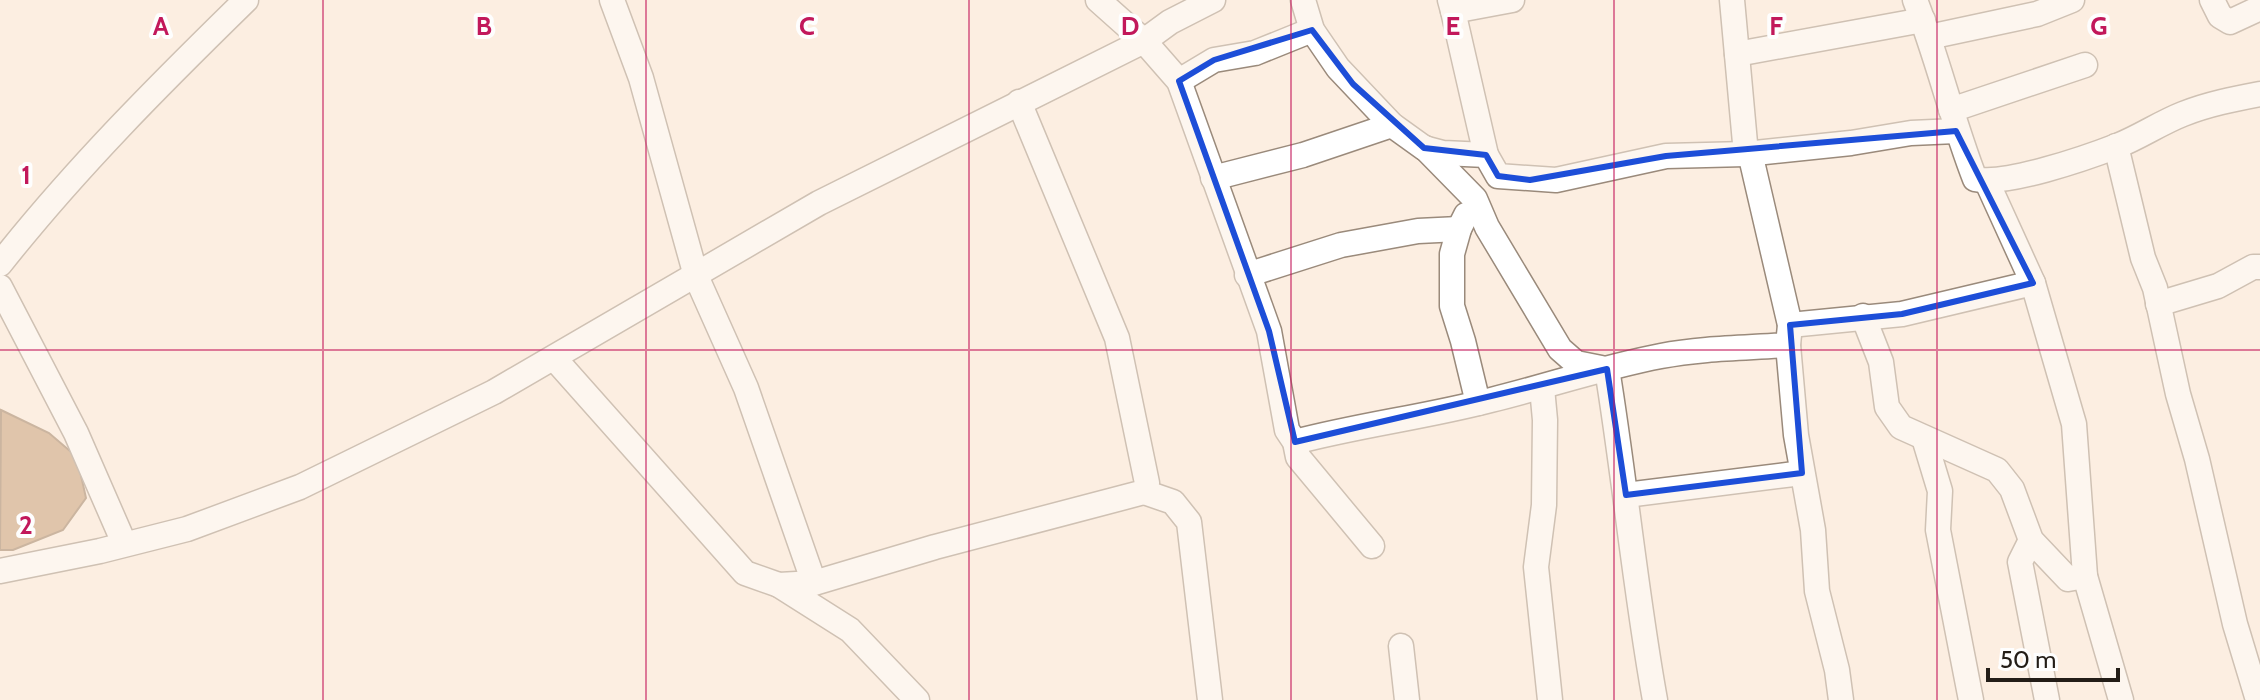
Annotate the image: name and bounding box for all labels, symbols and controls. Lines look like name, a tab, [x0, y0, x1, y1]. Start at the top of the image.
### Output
text: A	[153, 10, 170, 42]
text: B	[476, 10, 492, 42]
text: C	[799, 10, 815, 42]
text: D	[1121, 10, 1139, 42]
text: E	[1446, 10, 1460, 42]
text: F	[1769, 10, 1783, 42]
text: G	[2090, 10, 2108, 42]
text: 1	[21, 159, 31, 191]
text: 2	[19, 509, 33, 541]
scale bar	[1988, 632, 2118, 682]
text: 50 m	[2000, 645, 2056, 674]

